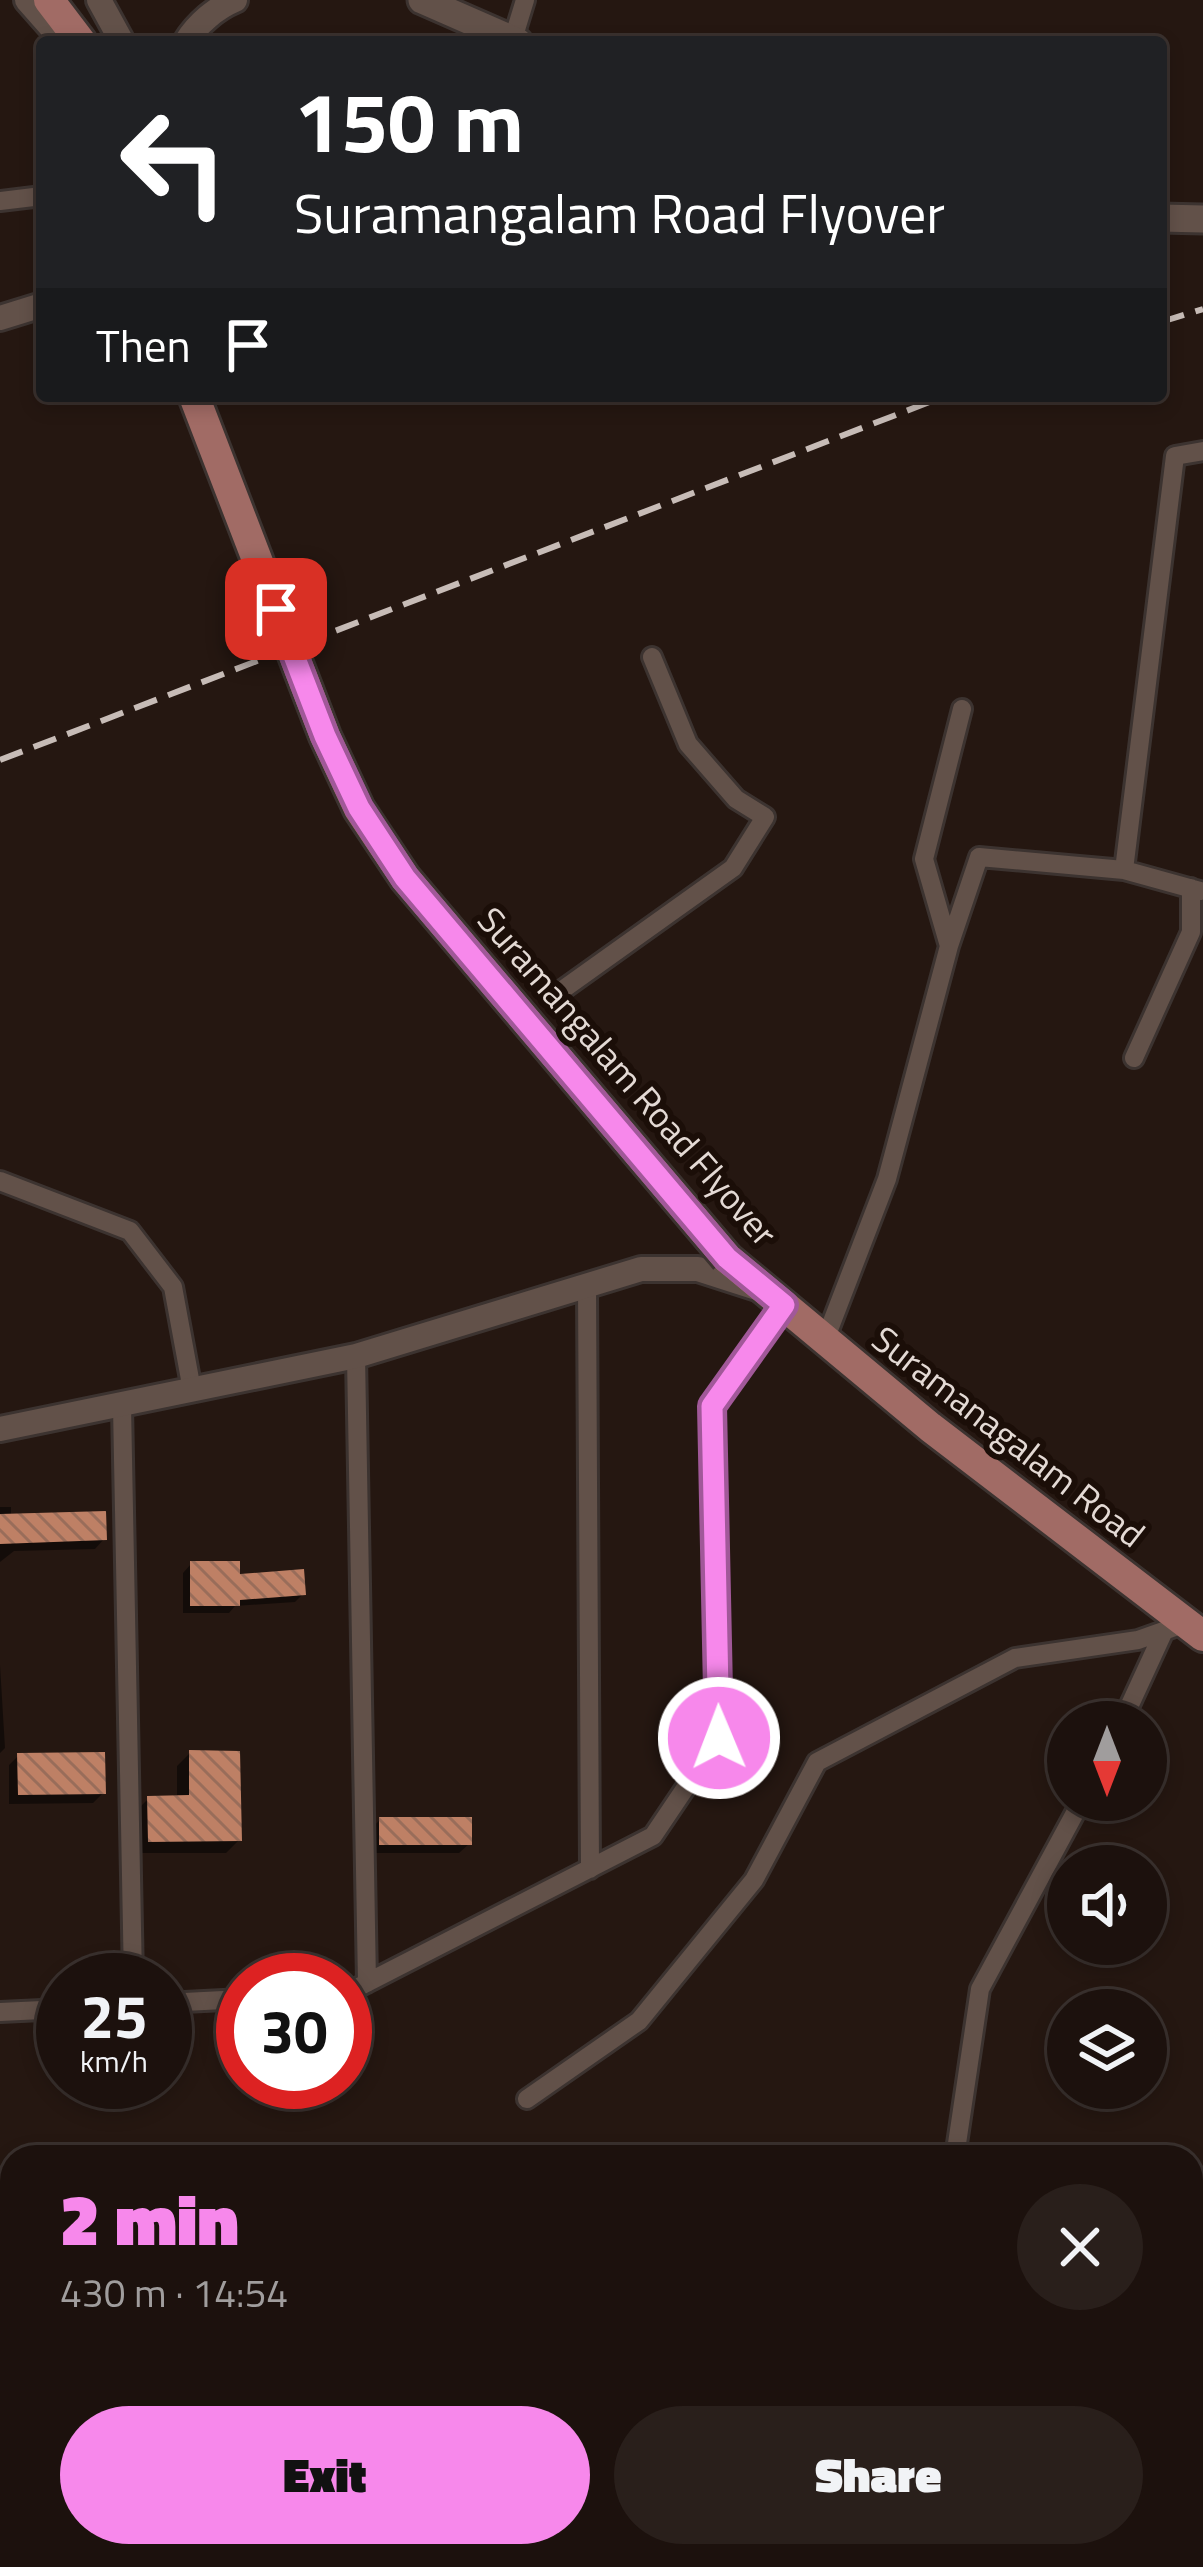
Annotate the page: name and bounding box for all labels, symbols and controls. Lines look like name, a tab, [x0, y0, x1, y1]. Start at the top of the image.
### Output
text: 150 m	[294, 57, 524, 185]
icon: left	[96, 84, 252, 240]
text: Suramangalam Road Flyover	[294, 172, 945, 254]
text: Then	[96, 311, 191, 379]
icon: arrive	[215, 312, 281, 378]
pin	[225, 558, 327, 660]
icon: arrive	[243, 576, 309, 642]
street label: Suramangalam Road Flyover	[465, 894, 791, 1258]
street label: Suramanagalam Road	[861, 1312, 1157, 1560]
position arrow	[656, 1675, 782, 1801]
north arrow	[1047, 1701, 1167, 1821]
map controls	[1047, 1701, 1167, 2109]
button: sound	[1047, 1845, 1167, 1965]
speed limit sign: 30	[216, 1953, 372, 2109]
text: 25	[80, 1970, 148, 2061]
button: layers	[1047, 1989, 1167, 2109]
text: km/h	[80, 2038, 148, 2084]
text: 2 min	[60, 2163, 239, 2273]
button: close	[1017, 2184, 1143, 2310]
text: 430 m · 14:54	[60, 2263, 288, 2322]
button: Exit	[60, 2406, 590, 2544]
button: Share	[614, 2406, 1143, 2544]

